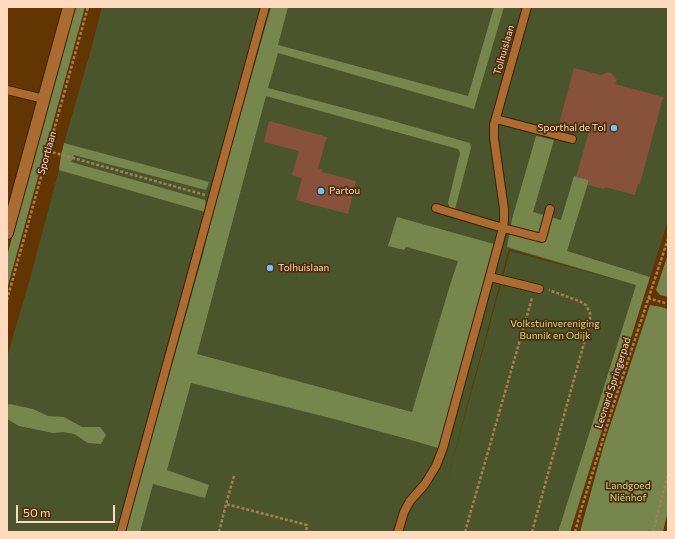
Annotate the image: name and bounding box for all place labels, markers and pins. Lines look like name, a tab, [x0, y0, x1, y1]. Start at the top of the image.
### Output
place label: Sporthal de Tol	[538, 122, 606, 134]
marker: Sporthal de Tol	[609, 123, 619, 133]
place label: Partou	[329, 185, 360, 197]
marker: Partou	[316, 186, 326, 196]
place label: Tolhuislaan	[278, 262, 329, 274]
marker: Tolhuislaan	[265, 263, 275, 273]

